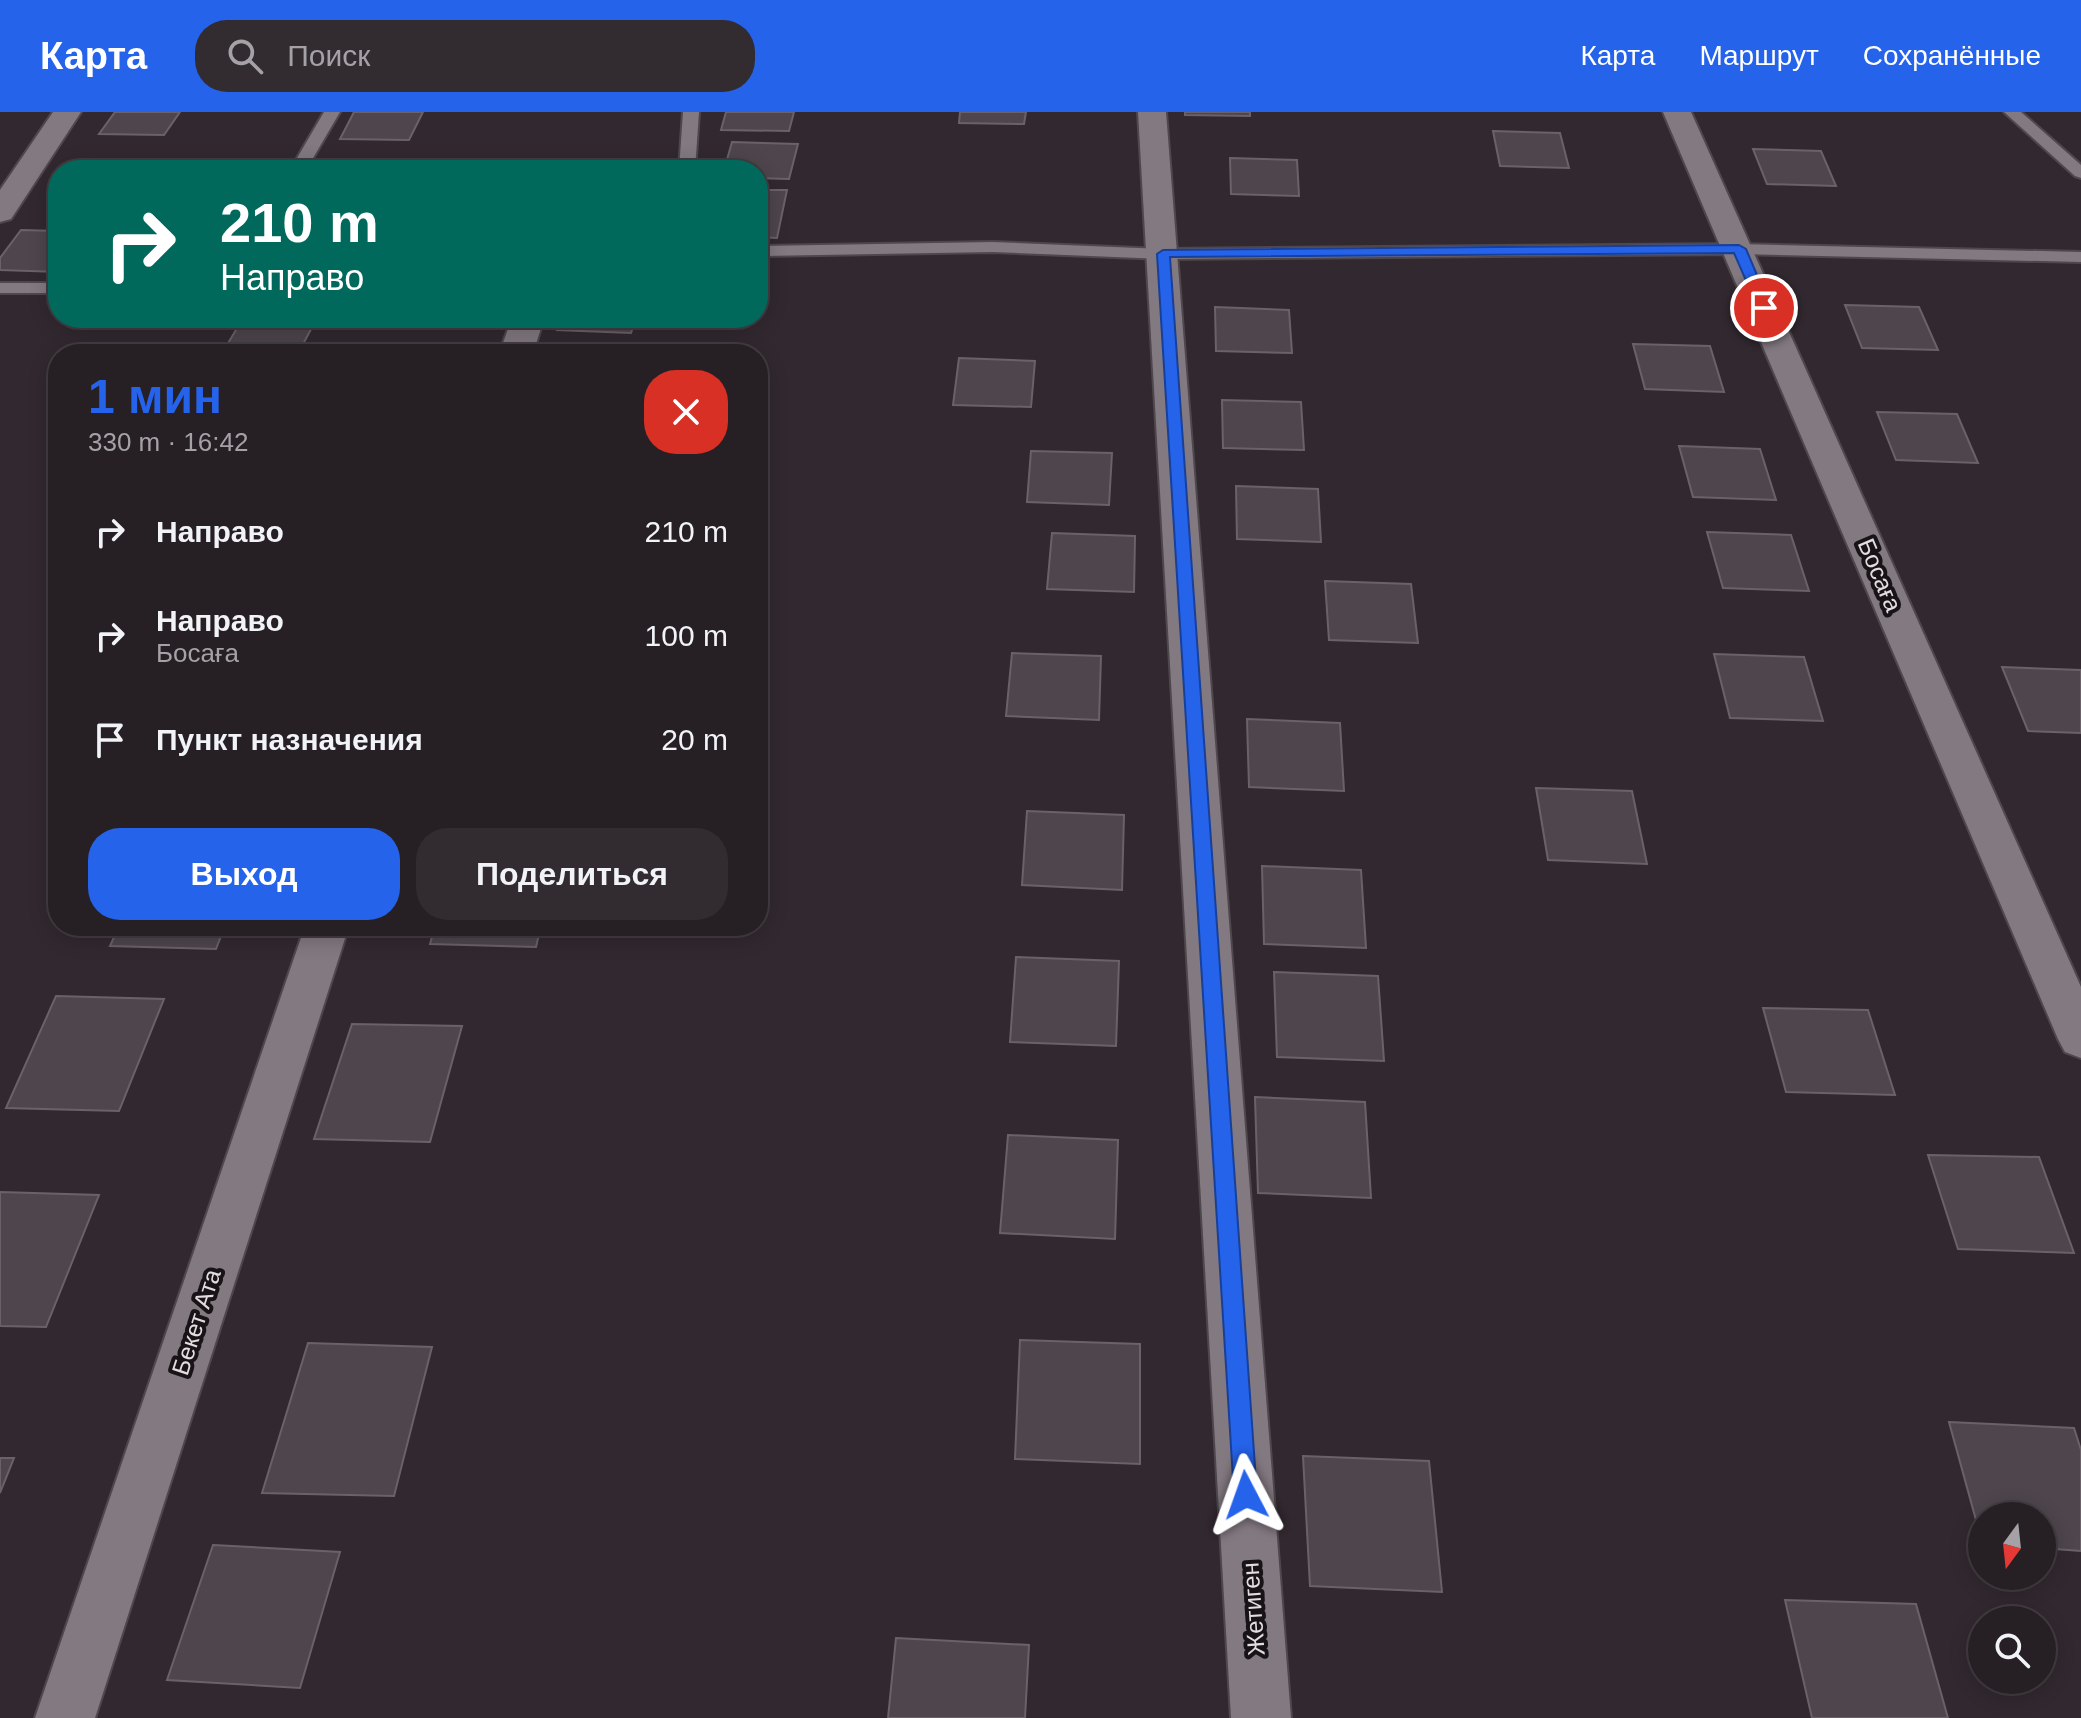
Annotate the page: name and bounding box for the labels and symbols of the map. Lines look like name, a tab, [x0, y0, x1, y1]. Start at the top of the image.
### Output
pin	[1730, 274, 1798, 342]
street label: Босаға	[1853, 534, 1908, 616]
street label: Бекет Ата	[166, 1265, 226, 1378]
position arrow	[1204, 1453, 1288, 1537]
north arrow	[1968, 1502, 2056, 1590]
street label: Жетиген	[1236, 1561, 1270, 1657]

